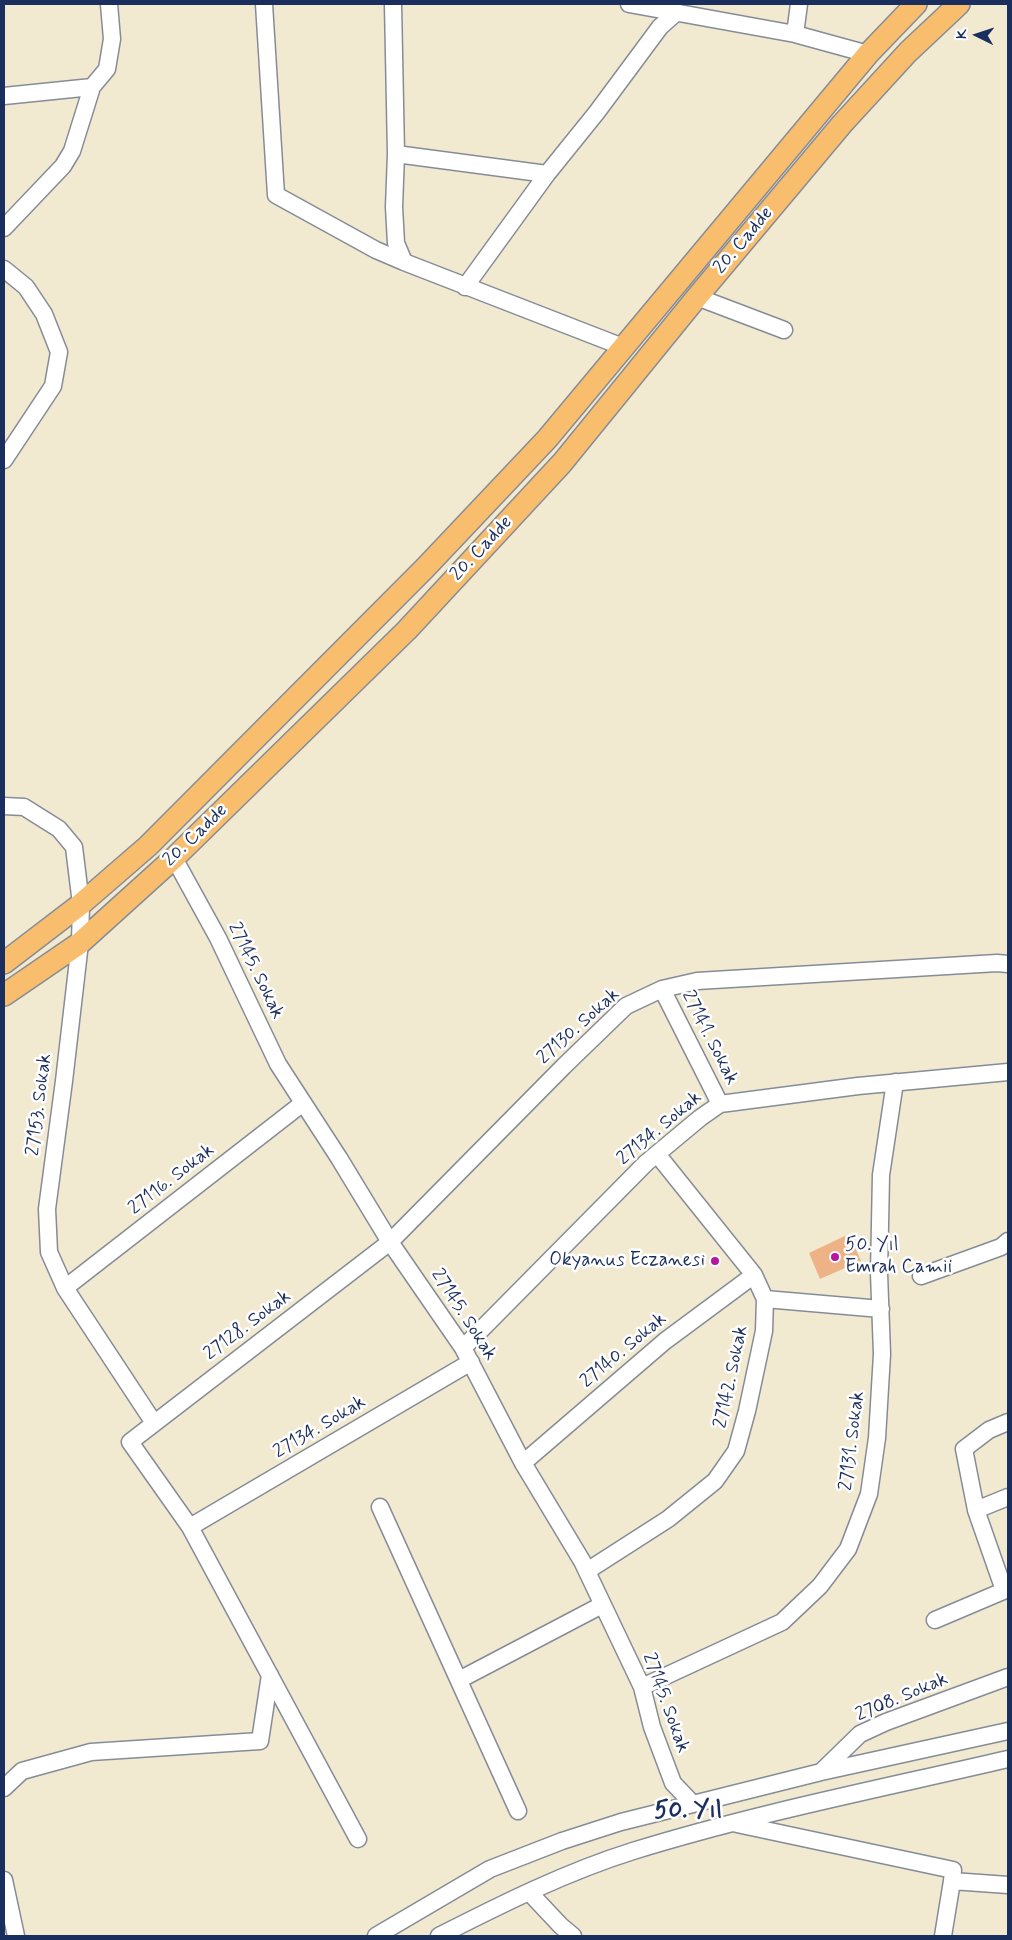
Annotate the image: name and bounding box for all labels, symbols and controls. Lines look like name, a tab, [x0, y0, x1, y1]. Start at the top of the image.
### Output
north arrow	[952, 10, 1002, 60]
text: K	[953, 28, 971, 40]
street label: 20. Cadde	[709, 203, 779, 279]
street label: 20. Cadde	[446, 512, 518, 586]
street label: 20. Cadde	[159, 800, 233, 872]
street label: 27145. Sokak	[222, 919, 288, 1023]
street label: 27130. Sokak	[533, 984, 625, 1070]
street label: 27141. Sokak	[676, 987, 742, 1089]
street label: 27153. Sokak	[22, 1053, 58, 1157]
street label: 27134. Sokak	[613, 1087, 707, 1171]
street label: 27116. Sokak	[125, 1139, 219, 1221]
place label: 50. Yıl Emrah Camii	[845, 1235, 952, 1279]
place label: Okyanus Eczanesi	[549, 1250, 705, 1272]
marker: 50. Yıl Emrah Camii	[829, 1251, 841, 1263]
marker: Okyanus Eczanesi	[709, 1255, 721, 1267]
street label: 27145. Sokak	[425, 1265, 501, 1365]
street label: 27128. Sokak	[200, 1286, 296, 1366]
street label: 27140. Sokak	[576, 1308, 672, 1394]
street label: 27142. Sokak	[710, 1324, 754, 1430]
street label: 27131. Sokak	[836, 1390, 870, 1492]
street label: 27134. Sokak	[270, 1392, 370, 1464]
street label: 27145. Sokak	[636, 1650, 694, 1756]
street label: 2708. Sokak	[852, 1668, 952, 1728]
district label: 50. Yıl	[654, 1798, 722, 1826]

